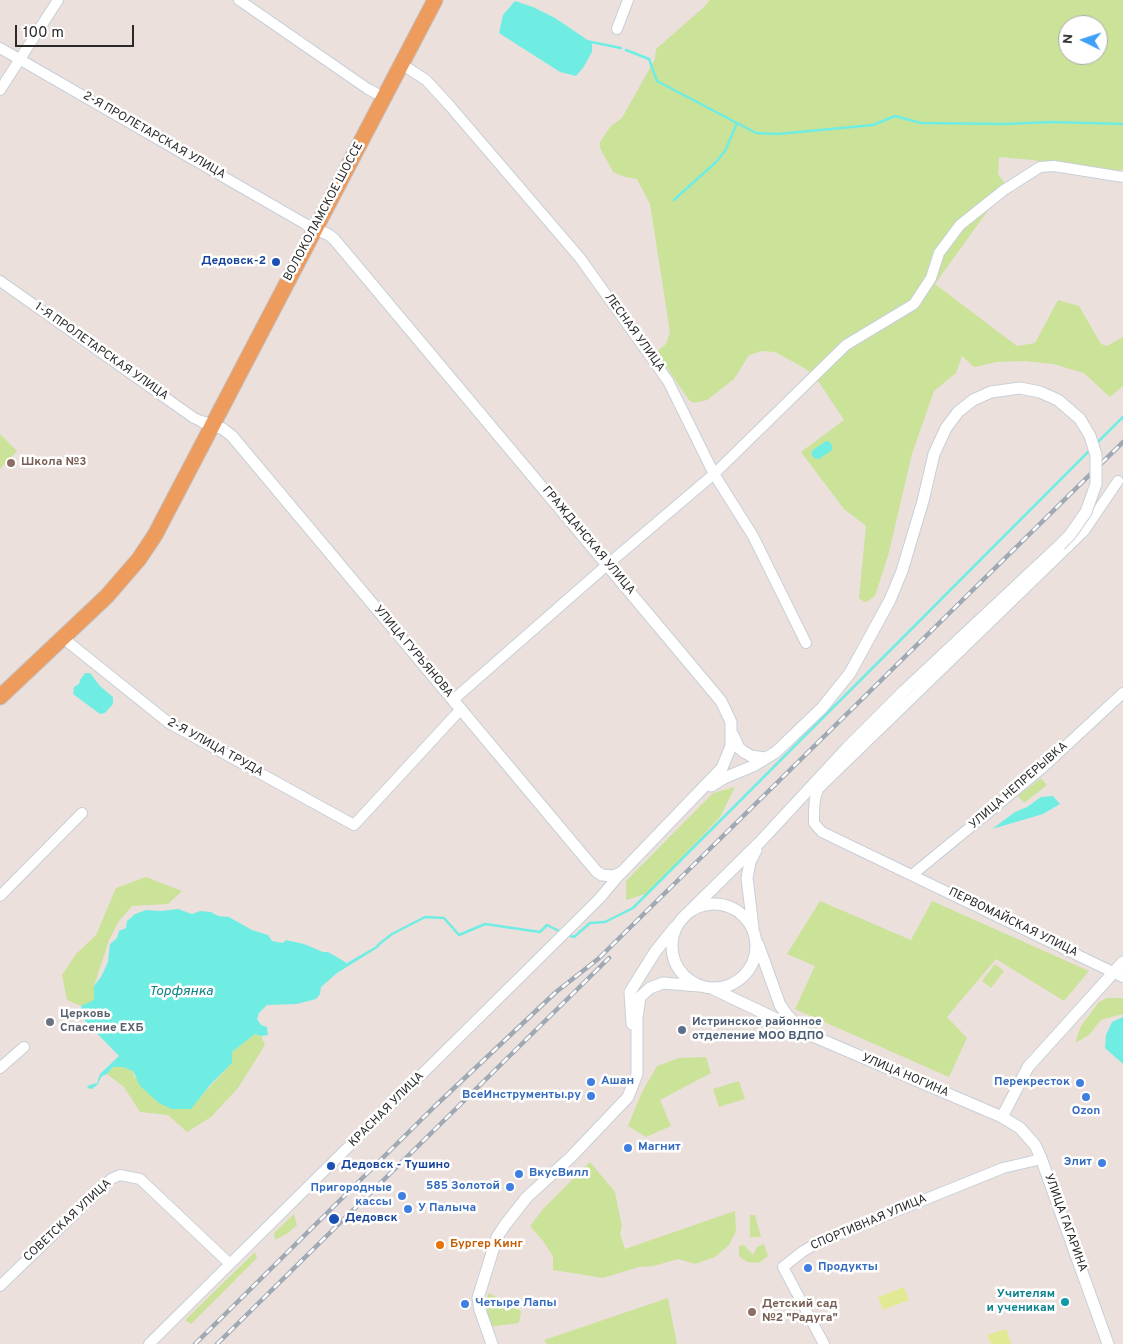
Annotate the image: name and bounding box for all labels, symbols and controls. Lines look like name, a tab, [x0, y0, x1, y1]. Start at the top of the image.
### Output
scale bar	[18, 15, 136, 47]
north arrow	[1058, 15, 1108, 65]
text: 100 m	[23, 24, 64, 43]
text: N	[1060, 33, 1077, 45]
street label: 2-Я ПРОЛЕТАРСКАЯ УЛИЦА	[80, 89, 228, 183]
street label: ВОЛОКОЛАМСКОЕ ШОССЕ	[281, 140, 367, 284]
place label: Дедовск-2	[201, 255, 266, 269]
marker: Дедовск-2	[270, 256, 282, 268]
street label: ЛЕСНАЯ УЛИЦА	[601, 291, 667, 375]
street label: 1-Я ПРОЛЕТАРСКАЯ УЛИЦА	[31, 300, 171, 404]
place label: Школа №3	[21, 456, 86, 470]
marker: Школа №3	[5, 457, 17, 469]
street label: ГРАЖДАНСКАЯ УЛИЦА	[538, 484, 638, 598]
street label: УЛИЦА ГУРЬЯНОВА	[370, 603, 456, 701]
street label: 2-Я УЛИЦА ТРУДА	[164, 716, 266, 780]
street label: УЛИЦА НЕПРЕРЫВКА	[967, 739, 1071, 833]
street label: ПЕРВОМАЙСКАЯ УЛИЦА	[946, 885, 1080, 961]
water label: Торфянка	[149, 984, 213, 1000]
place label: Церковь Спасение ЕХБ	[60, 1008, 144, 1036]
marker: Церковь Спасение ЕХБ	[44, 1016, 56, 1028]
place label: Истринское районное отделение МОО ВДПО	[692, 1016, 824, 1044]
marker: Истринское районное отделение МОО ВДПО	[676, 1024, 688, 1036]
street label: УЛИЦА НОГИНА	[859, 1051, 951, 1101]
street label: КРАСНАЯ УЛИЦА	[347, 1070, 427, 1150]
place label: Ашан	[601, 1075, 634, 1089]
marker: Ашан	[585, 1076, 597, 1088]
place label: Перекресток	[994, 1076, 1070, 1090]
marker: Перекресток	[1074, 1077, 1086, 1089]
place label: ВсеИнструменты.ру	[462, 1089, 581, 1103]
marker: ВсеИнструменты.ру	[585, 1090, 597, 1102]
marker: Ozon	[1080, 1091, 1092, 1103]
place label: Ozon	[1072, 1105, 1100, 1119]
place label: Магнит	[638, 1141, 681, 1155]
marker: Магнит	[622, 1142, 634, 1154]
place label: Элит	[1064, 1156, 1092, 1170]
marker: Элит	[1096, 1157, 1108, 1169]
place label: Дедовск - Тушино	[341, 1159, 450, 1173]
marker: Дедовск - Тушино	[325, 1160, 337, 1172]
place label: ВкусВилл	[529, 1167, 589, 1181]
marker: ВкусВилл	[513, 1168, 525, 1180]
street label: УЛИЦА ГАГАРИНА	[1041, 1172, 1089, 1274]
street label: СОВЕТСКАЯ УЛИЦА	[21, 1177, 115, 1265]
place label: 585 Золотой	[426, 1180, 500, 1194]
marker: 585 Золотой	[504, 1181, 516, 1193]
place label: Пригородные кассы	[310, 1182, 392, 1210]
marker: Пригородные кассы	[396, 1190, 408, 1202]
street label: СПОРТИВНАЯ УЛИЦА	[809, 1192, 929, 1254]
place label: У Палыча	[418, 1202, 476, 1216]
marker: У Палыча	[402, 1203, 414, 1215]
marker: Дедовск	[327, 1212, 341, 1226]
place label: Дедовск	[345, 1212, 398, 1226]
place label: Бургер Кинг	[450, 1238, 523, 1252]
marker: Бургер Кинг	[434, 1239, 446, 1251]
place label: Продукты	[818, 1261, 878, 1275]
marker: Продукты	[802, 1262, 814, 1274]
place label: Учителям и ученикам	[987, 1288, 1055, 1316]
marker: Учителям и ученикам	[1059, 1296, 1071, 1308]
place label: Четыре Лапы	[475, 1297, 557, 1311]
marker: Четыре Лапы	[459, 1298, 471, 1310]
place label: Детский сад №2 "Радуга"	[762, 1298, 838, 1326]
marker: Детский сад №2 "Радуга"	[746, 1306, 758, 1318]

